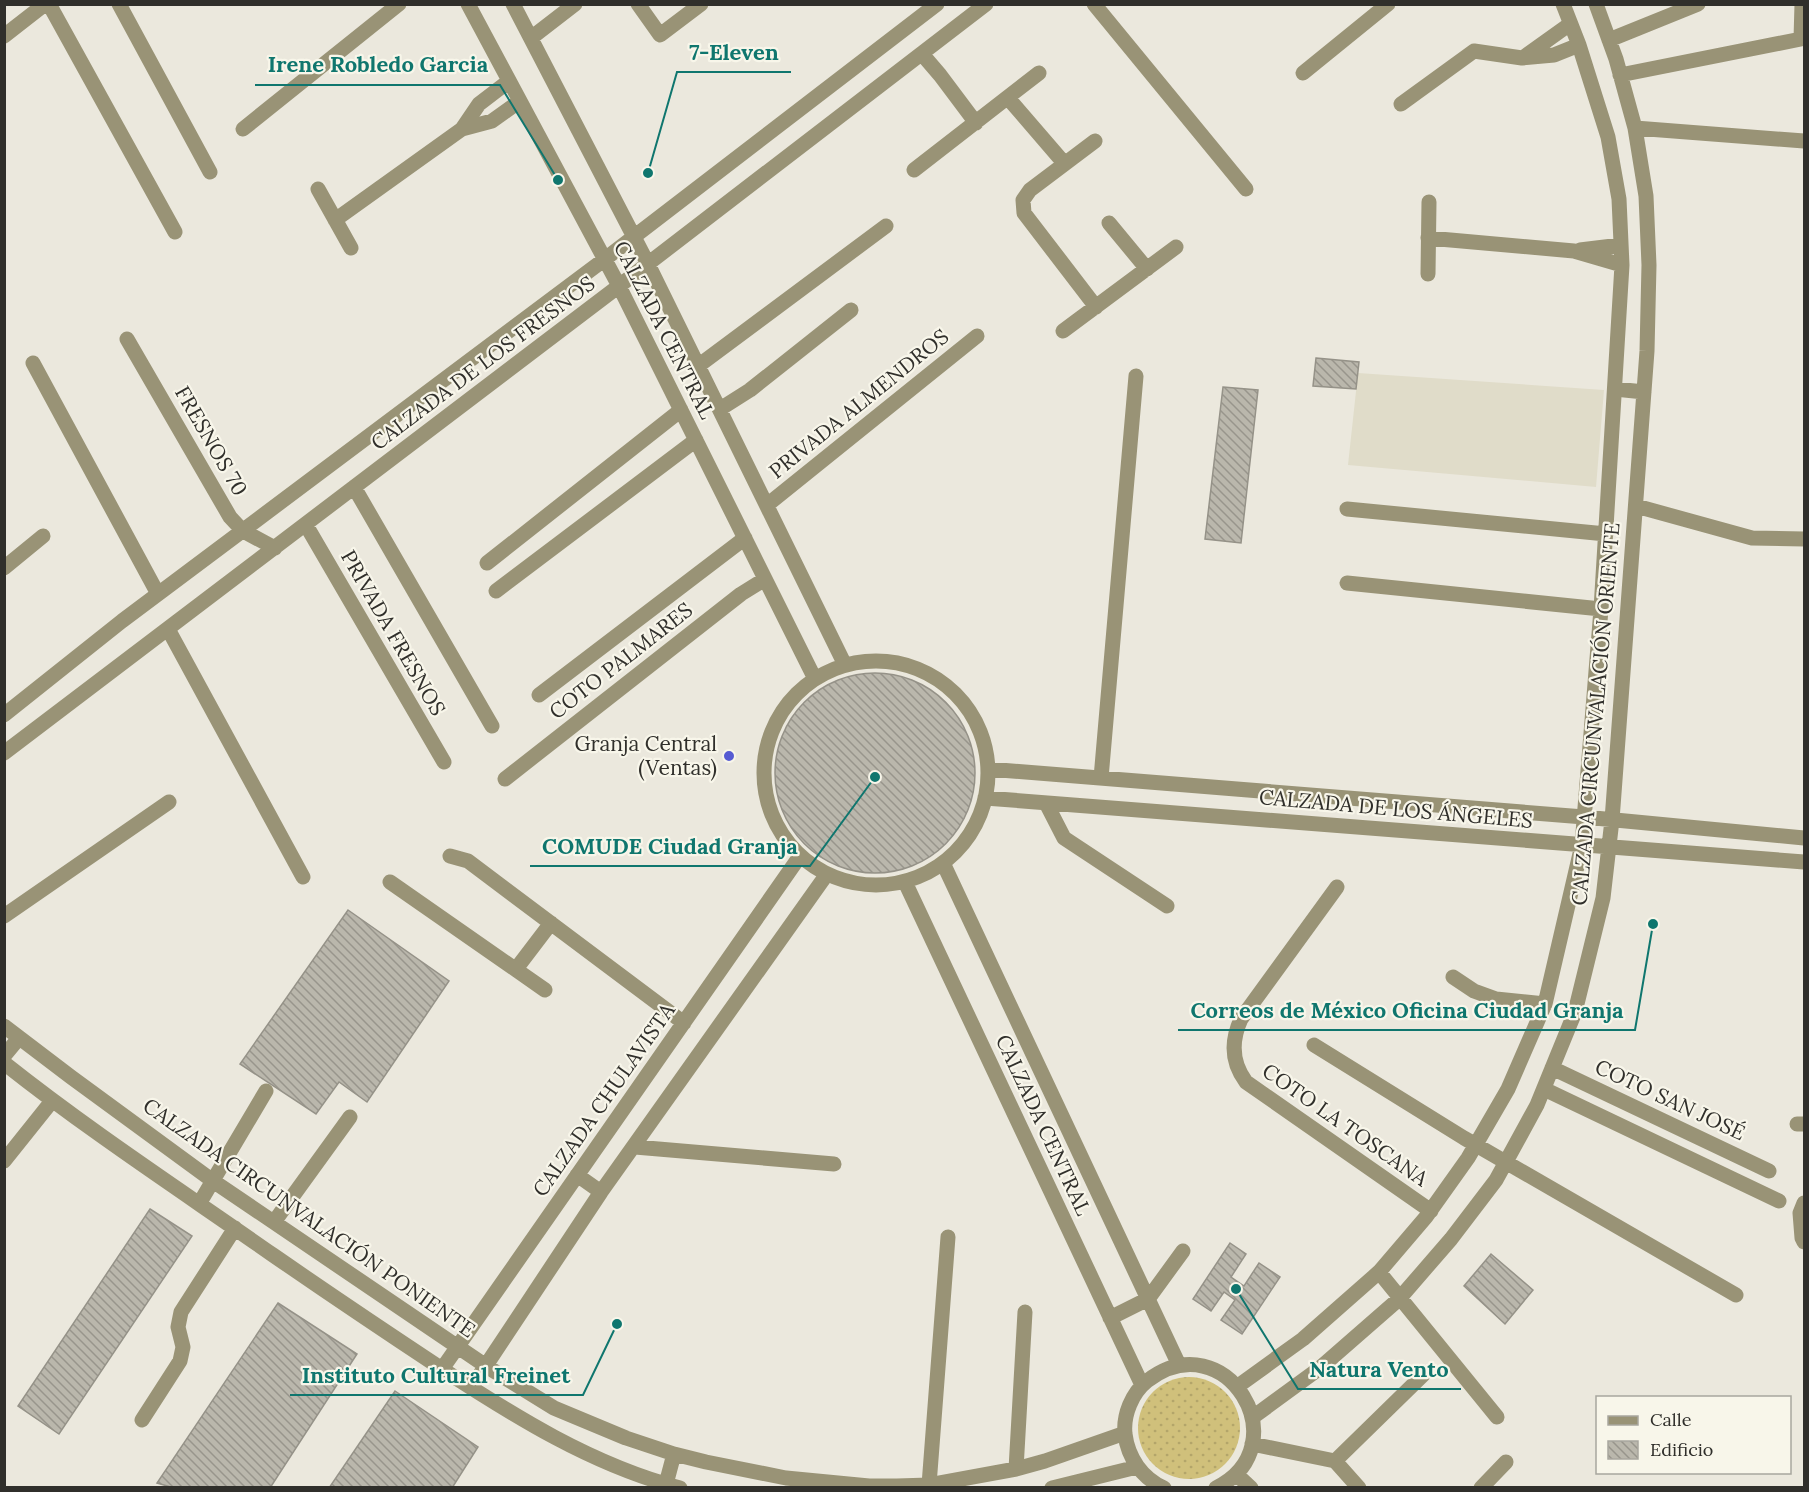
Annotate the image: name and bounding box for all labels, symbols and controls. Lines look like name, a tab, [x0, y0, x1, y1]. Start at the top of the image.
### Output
callout: 7-Eleven	[677, 32, 791, 72]
text: 7-Eleven	[689, 38, 779, 66]
callout: Irene Robledo Garcia	[255, 45, 500, 85]
text: Irene Robledo Garcia	[268, 50, 489, 78]
street label: CALZADA CENTRAL	[608, 236, 721, 423]
street label: CALZADA DE LOS FRESNOS	[365, 269, 600, 456]
street label: PRIVADA ALMENDROS	[763, 323, 954, 484]
street label: FRESNOS 70	[169, 381, 254, 500]
street label: CALZADA CIRCUNVALACIÓN ORIENTE	[1565, 521, 1626, 907]
street label: PRIVADA FRESNOS	[335, 545, 452, 720]
street label: COTO PALMARES	[544, 596, 698, 725]
place label: Granja Central (Ventas)	[575, 730, 717, 781]
marker: Granja Central (Ventas)	[722, 749, 736, 763]
street label: CALZADA DE LOS ÁNGELES	[1258, 783, 1534, 834]
callout: COMUDE Ciudad Granja	[530, 826, 810, 866]
text: COMUDE Ciudad Granja	[542, 832, 798, 860]
callout: Correos de México Oficina Ciudad Granja	[1178, 990, 1635, 1030]
text: Correos de México Oficina Ciudad Granja	[1190, 996, 1624, 1024]
street label: CALZADA CHULAVISTA	[527, 997, 681, 1202]
street label: CALZADA CENTRAL	[990, 1030, 1097, 1219]
street label: COTO SAN JOSÉ	[1591, 1053, 1750, 1146]
street label: COTO LA TOSCANA	[1257, 1057, 1434, 1193]
street label: CALZADA CIRCUNVALACIÓN PONIENTE	[138, 1092, 481, 1343]
callout: Natura Vento	[1298, 1349, 1461, 1389]
callout: Instituto Cultural Freinet	[290, 1355, 583, 1395]
text: Natura Vento	[1309, 1355, 1449, 1383]
text: Instituto Cultural Freinet	[302, 1361, 571, 1389]
legend	[1596, 1396, 1791, 1474]
text: Calle	[1650, 1408, 1692, 1431]
text: Edificio	[1650, 1438, 1713, 1461]

